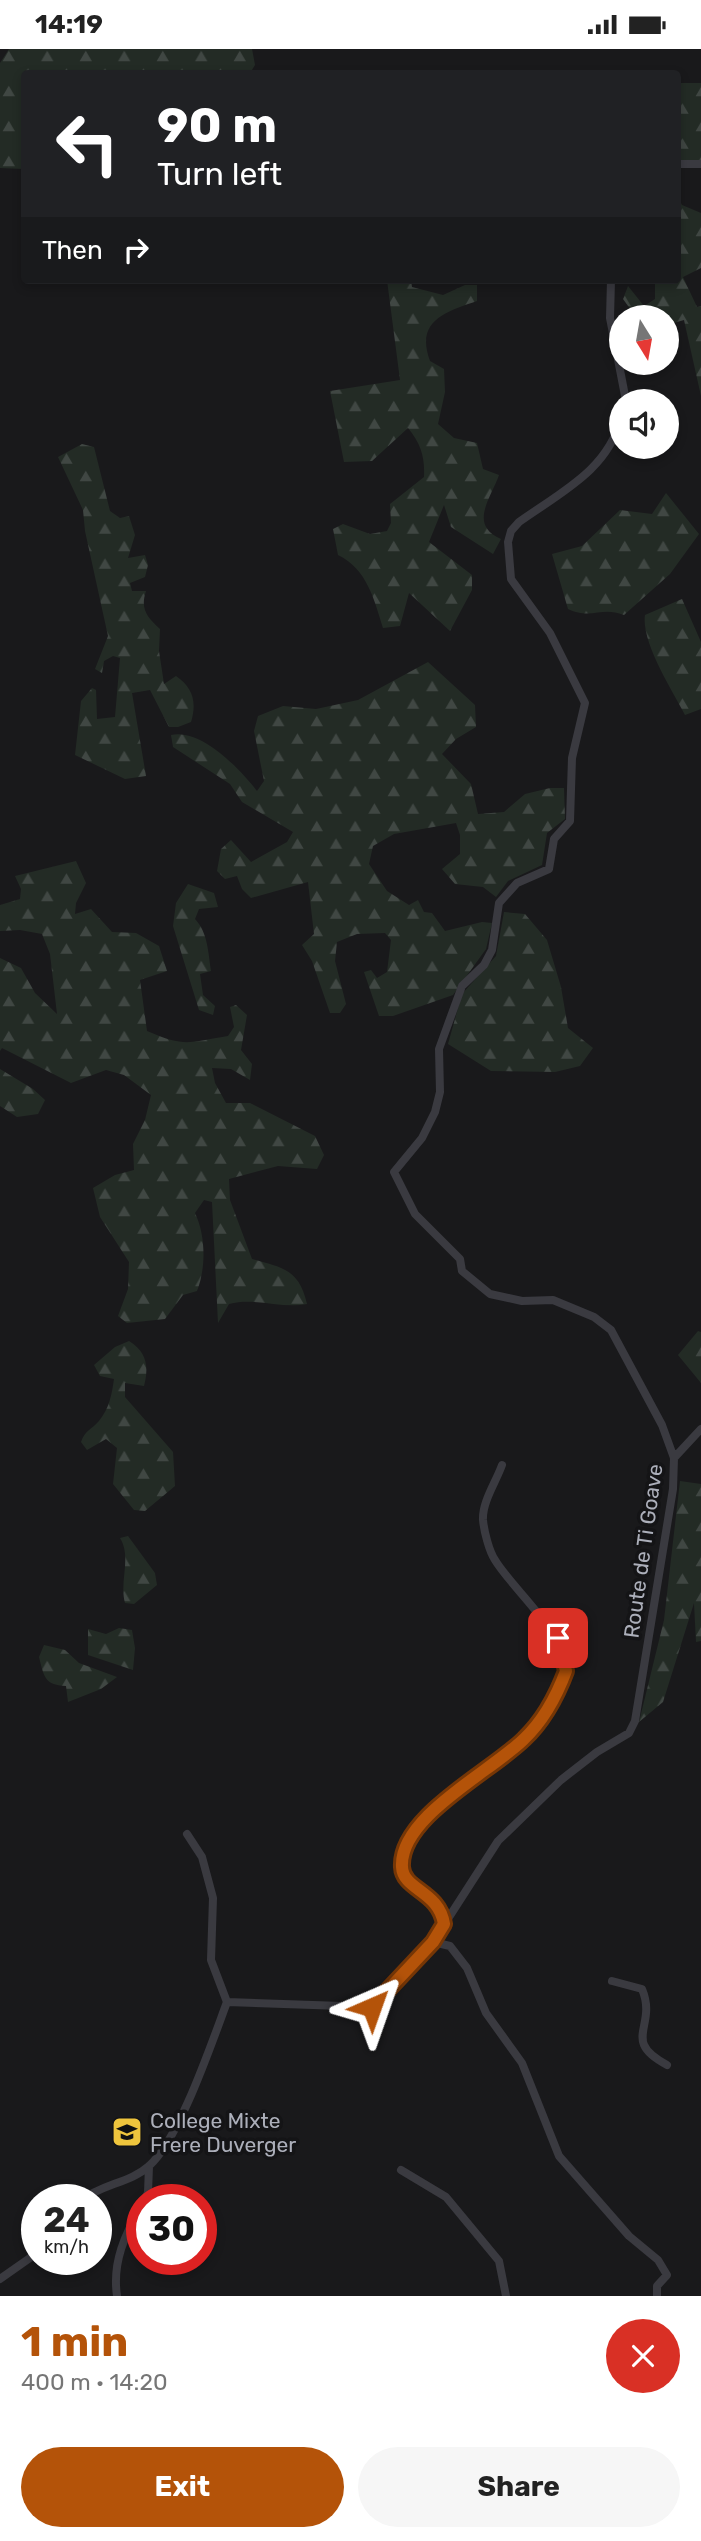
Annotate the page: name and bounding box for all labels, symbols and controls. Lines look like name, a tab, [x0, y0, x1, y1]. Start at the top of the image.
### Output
text: 14:19	[35, 9, 103, 40]
text: 90 m	[157, 96, 277, 154]
icon: left	[42, 98, 133, 189]
text: Turn left	[157, 155, 282, 193]
icon: right	[117, 231, 155, 269]
text: Then	[42, 235, 103, 266]
north arrow	[609, 305, 679, 375]
map controls	[609, 305, 679, 459]
button: sound	[609, 389, 679, 459]
street label: Route de Ti Goave	[618, 1462, 668, 1640]
pin	[528, 1608, 588, 1668]
icon: arrive	[539, 1619, 577, 1657]
position arrow	[335, 1970, 409, 2044]
place label: College Mixte Frere Duverger	[150, 2108, 296, 2157]
school or university icon: College Mixte Frere Duverger	[110, 2115, 144, 2149]
speed limit sign: 30	[126, 2184, 217, 2275]
text: 24	[43, 2199, 90, 2241]
text: km/h	[44, 2236, 89, 2258]
text: 1 min	[21, 2317, 128, 2367]
button: close	[606, 2319, 680, 2393]
text: 400 m · 14:20	[21, 2368, 168, 2396]
button: Exit	[21, 2447, 344, 2527]
button: Share	[358, 2447, 680, 2527]

